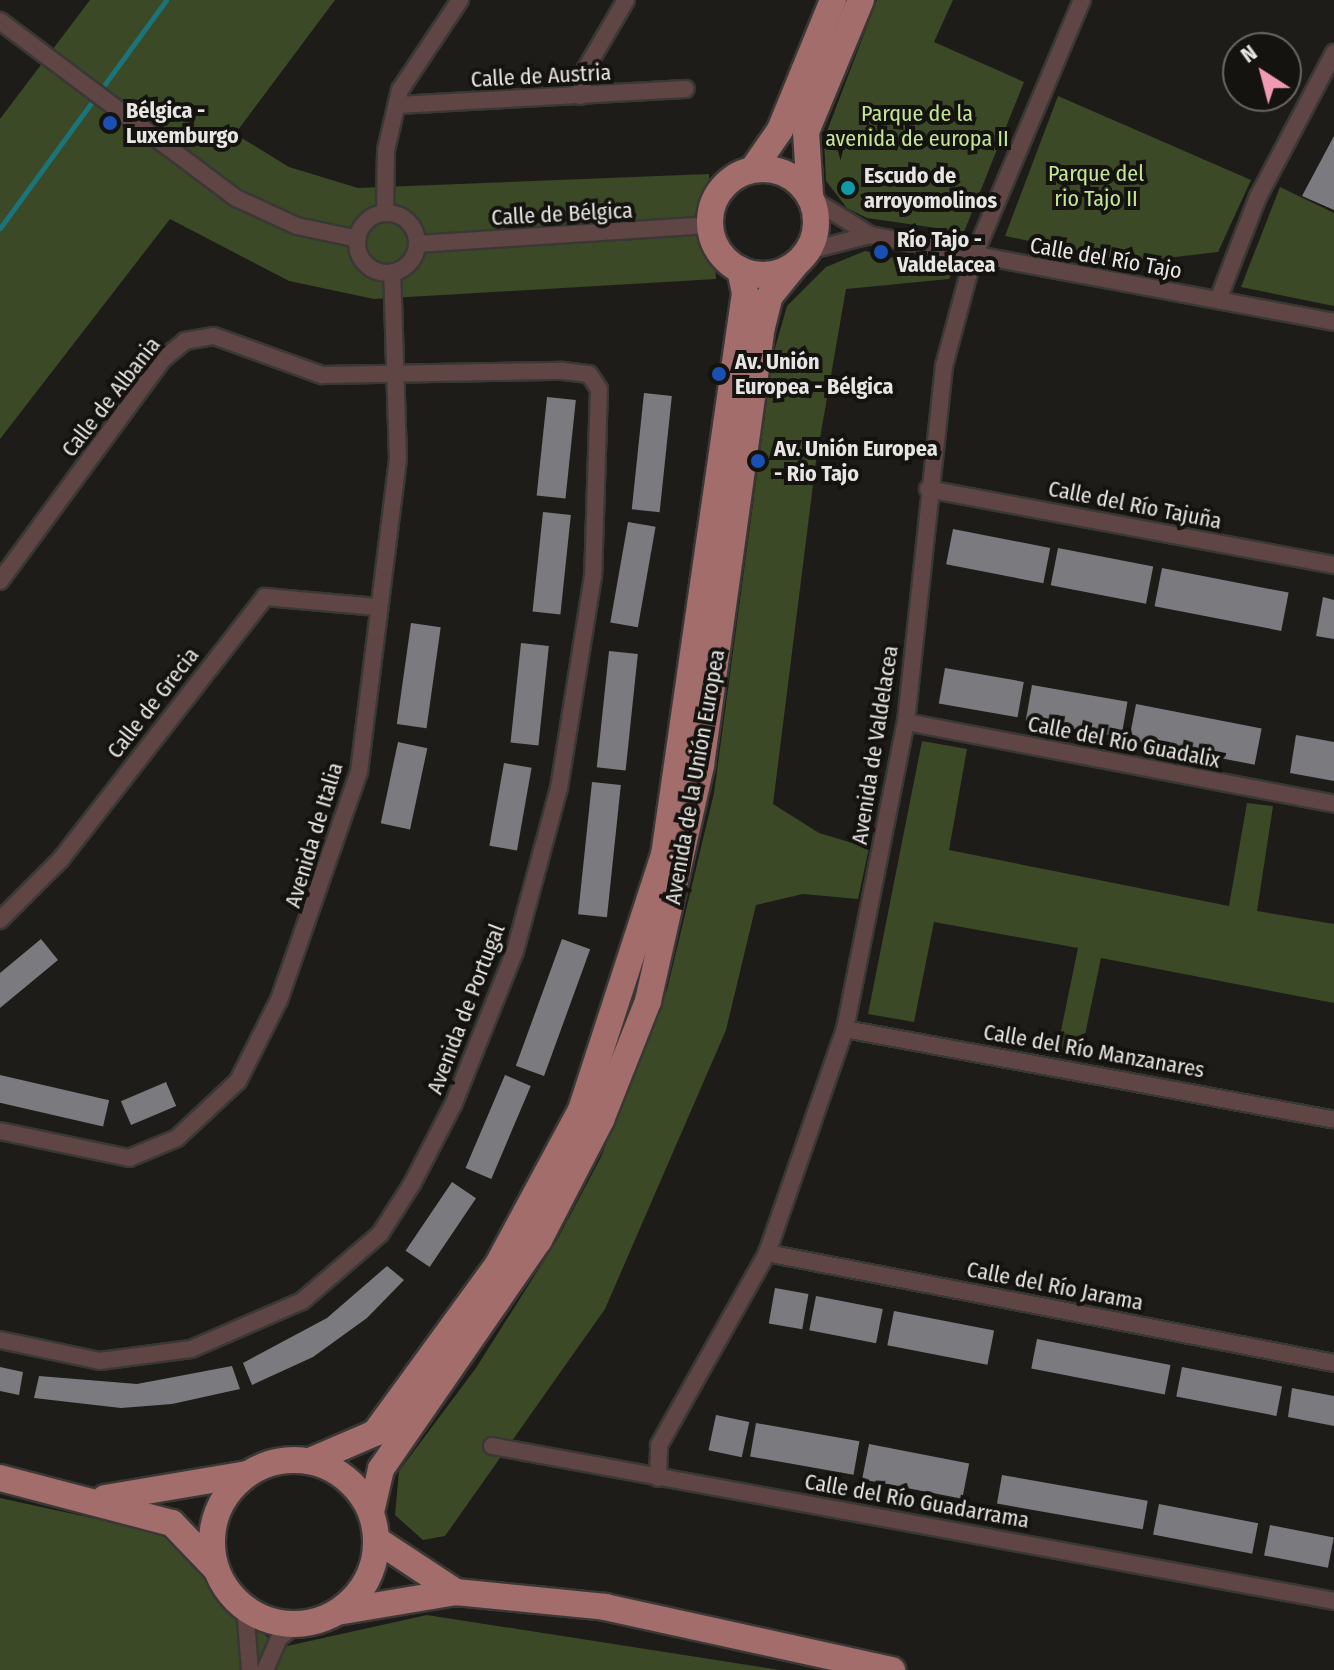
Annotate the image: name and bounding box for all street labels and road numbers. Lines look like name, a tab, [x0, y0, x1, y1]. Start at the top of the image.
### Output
street label: Calle de Austria	[470, 59, 612, 93]
street label: Calle de Bélgica	[491, 197, 633, 231]
street label: Calle del Río Tajo	[1028, 232, 1184, 284]
street label: Calle de Albania	[56, 332, 166, 462]
street label: Calle del Río Tajuña	[1046, 475, 1224, 535]
street label: Calle de Grecia	[102, 642, 204, 764]
street label: Avenida de Valdelacea	[846, 644, 904, 846]
street label: Avenida de la Unión Europea	[660, 648, 730, 906]
street label: Calle del Río Guadalix	[1026, 710, 1222, 774]
street label: Avenida de Italia	[279, 759, 349, 911]
street label: Avenida de Portugal	[421, 920, 511, 1098]
street label: Calle del Río Manzanares	[981, 1019, 1207, 1083]
street label: Calle del Río Jarama	[965, 1256, 1145, 1316]
street label: Calle del Río Guadarrama	[803, 1468, 1031, 1534]

